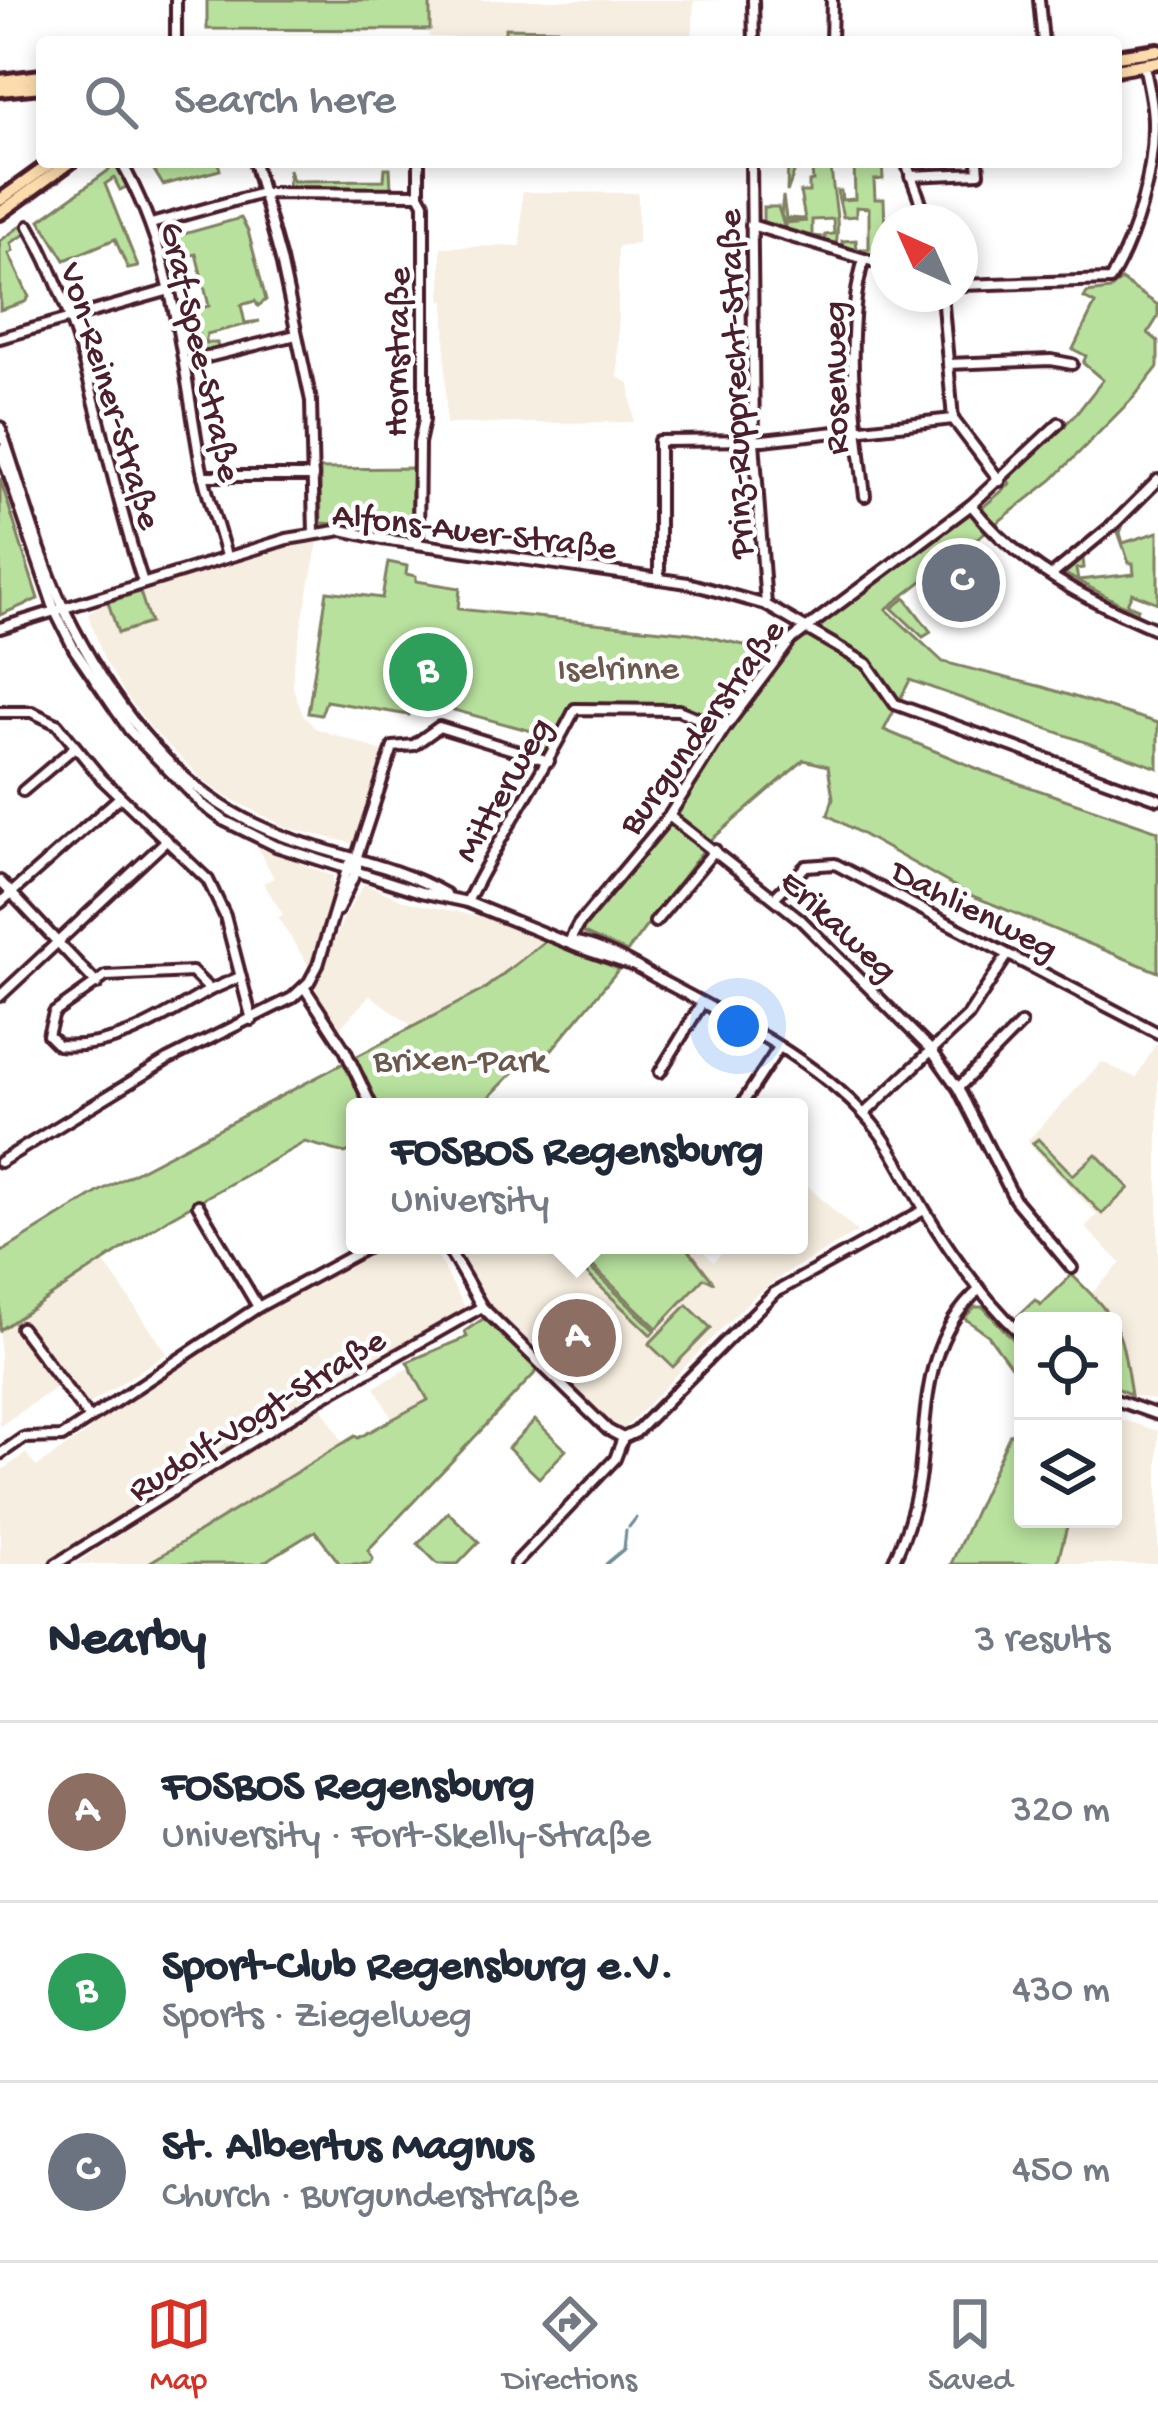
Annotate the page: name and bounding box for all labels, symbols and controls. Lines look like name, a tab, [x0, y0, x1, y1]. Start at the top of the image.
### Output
search box	[36, 36, 1122, 168]
icon: search	[78, 69, 144, 135]
text: Search here	[174, 76, 396, 129]
north arrow	[870, 204, 978, 312]
street label: Prinz-Rupprecht-Straße	[711, 208, 766, 560]
street label: Graf-Spee-Straße	[147, 218, 249, 487]
street label: Von-Reiner-Straße	[46, 257, 169, 536]
street label: Hornstraße	[378, 266, 423, 438]
street label: Rosenweg	[816, 301, 861, 455]
street label: Alfons-Auer-Straße	[330, 496, 619, 573]
pin: C	[922, 538, 1000, 628]
street label: Burgunderstraße	[611, 612, 797, 846]
pin: B	[389, 627, 467, 717]
park label: Iselrinne	[557, 650, 679, 693]
street label: Mitterweg	[447, 711, 564, 871]
street label: Dahlienweg	[881, 852, 1064, 973]
street label: Erikaweg	[769, 862, 905, 993]
your location	[708, 996, 768, 1056]
park label: Brixen-Park	[372, 1042, 550, 1085]
popup	[346, 1098, 808, 1254]
text: FOSBOS Regensburg	[391, 1127, 763, 1180]
text: University	[391, 1180, 549, 1226]
pin: A	[538, 1293, 616, 1383]
map controls	[1014, 1312, 1122, 1528]
button: locate	[1014, 1312, 1122, 1420]
street label: Rudolf-Vogt-Straße	[122, 1321, 396, 1514]
button: layers	[1014, 1420, 1122, 1528]
text: Nearby	[48, 1612, 206, 1672]
text: 3 results	[975, 1619, 1110, 1665]
text: FOSBOS Regensburg	[162, 1762, 535, 1815]
text: A	[75, 1789, 99, 1835]
text: 320 m	[1012, 1789, 1110, 1835]
text: University · Fort-Skelly-Straße	[162, 1815, 651, 1861]
text: Sport-Club Regensburg e.V.	[162, 1942, 674, 1995]
text: B	[77, 1969, 97, 2015]
text: 430 m	[1012, 1969, 1110, 2015]
text: Sports · Ziegelweg	[162, 1995, 472, 2041]
text: St. Albertus Magnus	[162, 2122, 533, 2175]
text: C	[76, 2149, 98, 2195]
text: 450 m	[1012, 2149, 1110, 2195]
text: Church · Burgunderstraße	[162, 2175, 579, 2221]
tab: Map	[146, 2291, 212, 2401]
tab: Directions	[503, 2291, 637, 2401]
tab: Saved	[928, 2291, 1012, 2401]

